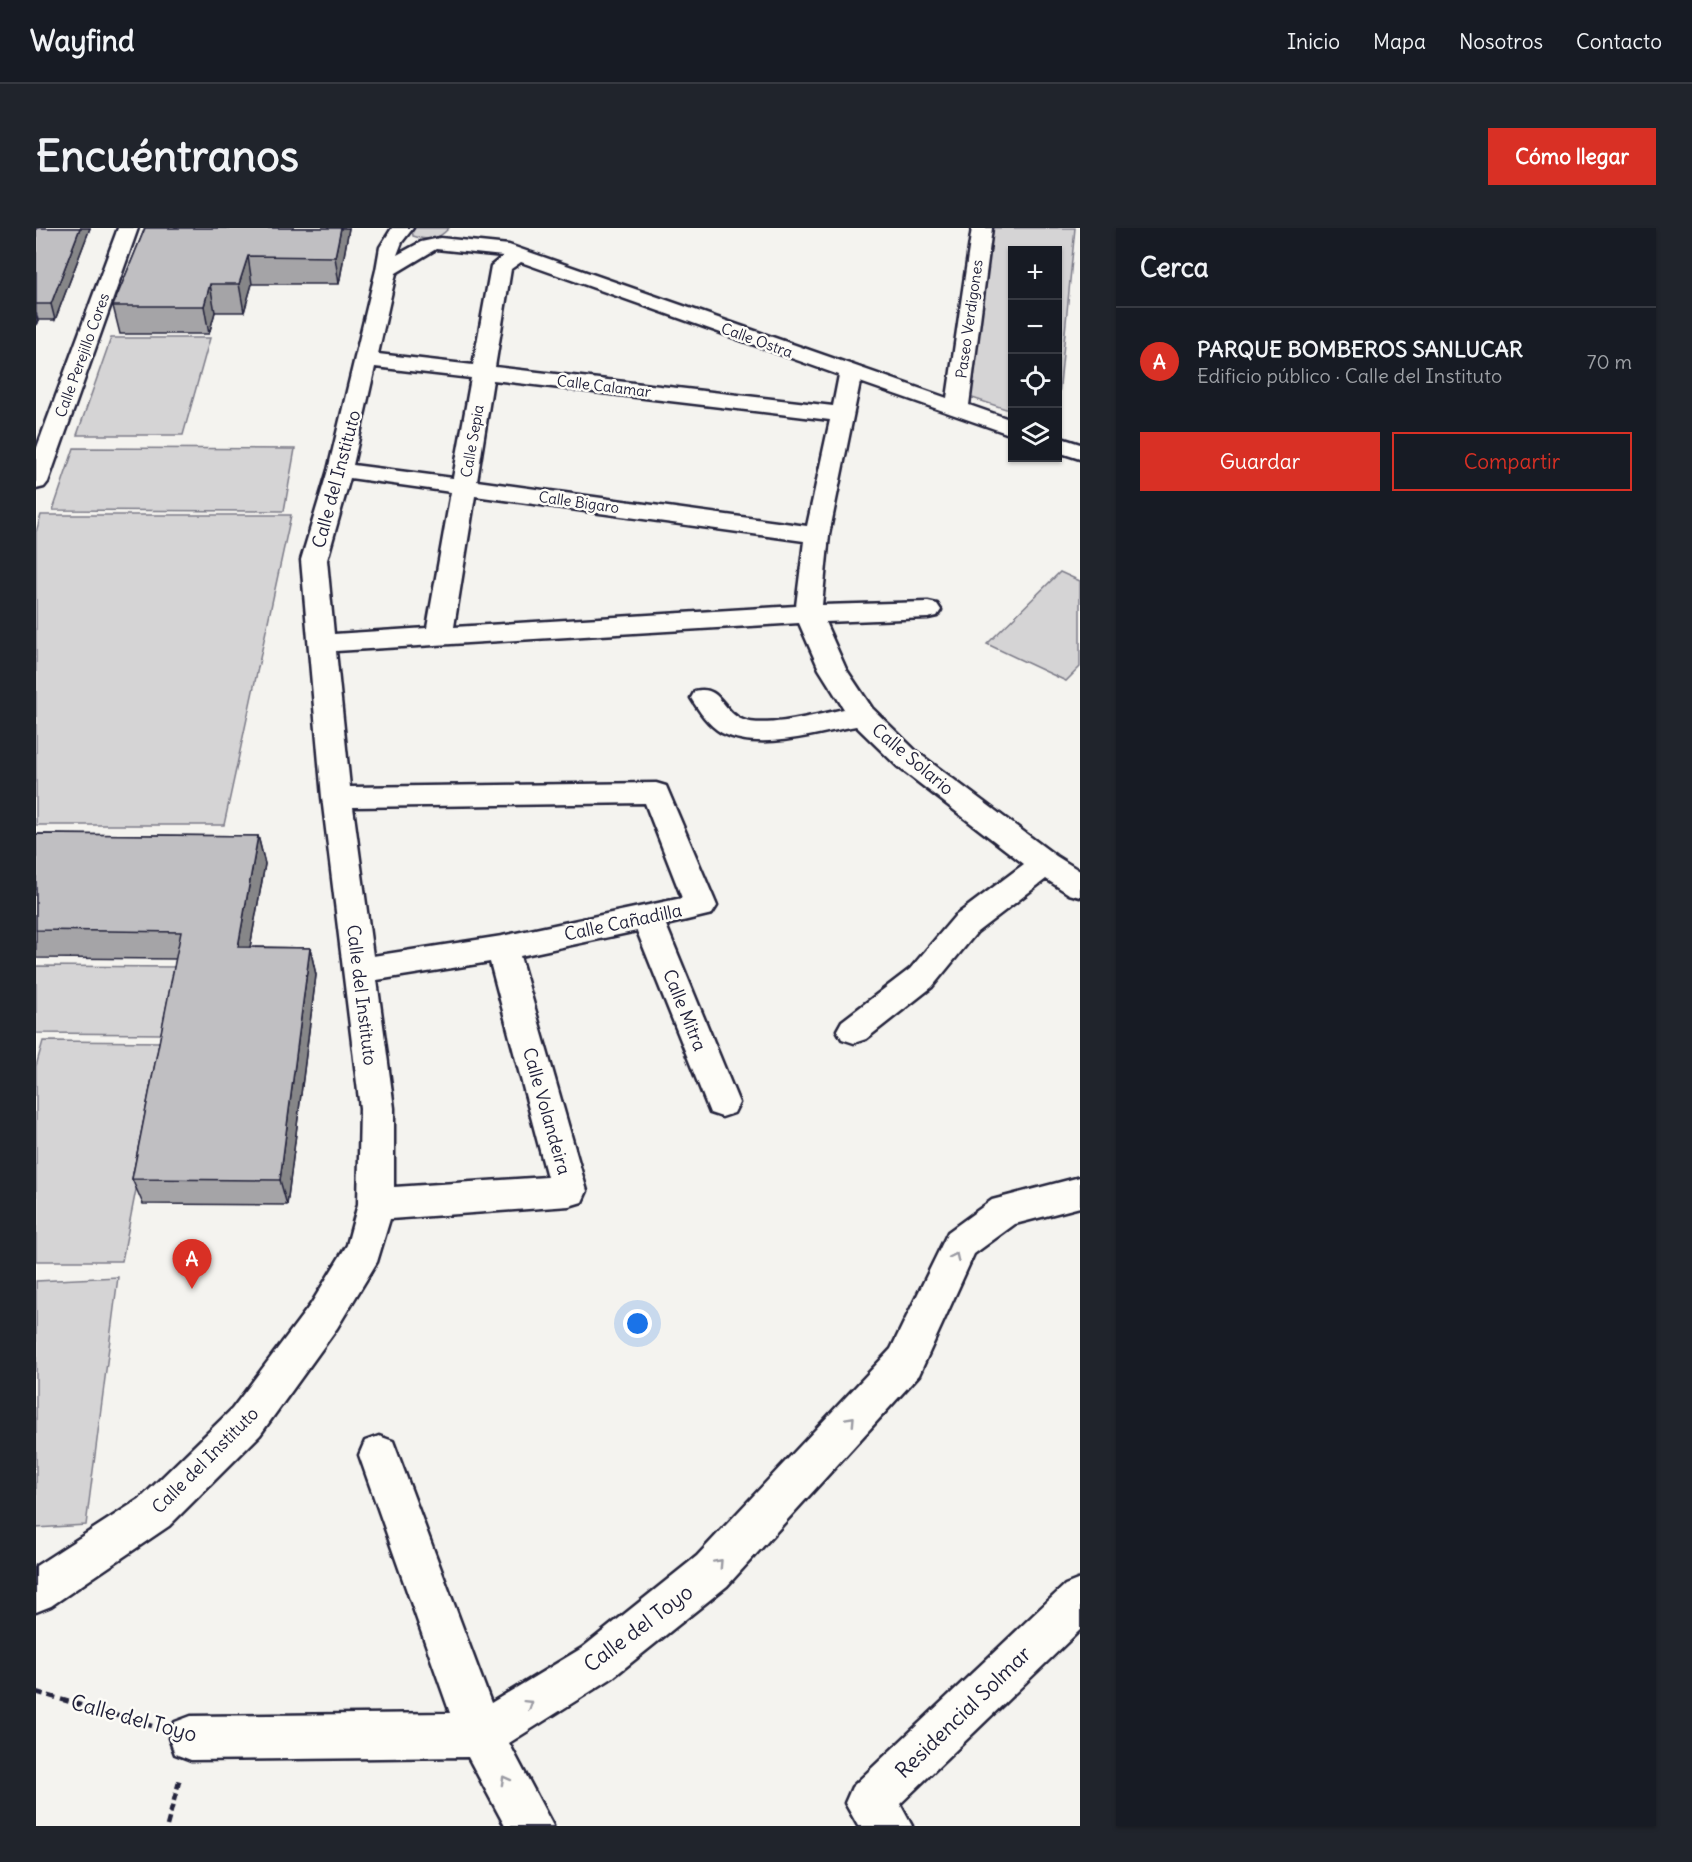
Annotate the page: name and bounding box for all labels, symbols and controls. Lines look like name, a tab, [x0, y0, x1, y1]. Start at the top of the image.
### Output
text: Wayfind	[30, 23, 134, 59]
text: Inicio	[1287, 28, 1340, 55]
text: Mapa	[1373, 28, 1426, 55]
text: Nosotros	[1459, 28, 1543, 55]
text: Contacto	[1576, 28, 1662, 55]
button: Cómo llegar	[1488, 128, 1656, 185]
text: Encuéntranos	[36, 130, 299, 182]
map controls	[1008, 246, 1062, 462]
button: +	[1008, 246, 1062, 300]
text: Cerca	[1140, 251, 1209, 284]
street label: Paseo Verdigones	[951, 258, 987, 380]
street label: Calle Perejillo Cores	[51, 290, 113, 420]
button: −	[1008, 300, 1062, 354]
street label: Calle Ostra	[719, 318, 796, 362]
text: PARQUE BOMBEROS SANLUCAR	[1197, 335, 1523, 363]
text: A	[1153, 349, 1166, 374]
text: 70 m	[1587, 349, 1632, 374]
button: locate	[1008, 354, 1062, 408]
text: Edificio público · Calle del Instituto	[1197, 363, 1502, 388]
street label: Calle Calamar	[556, 371, 652, 401]
street label: Calle Sepia	[456, 403, 488, 479]
street label: Calle del Instituto	[307, 408, 365, 550]
button: layers	[1008, 408, 1062, 462]
button: Guardar	[1140, 432, 1380, 491]
button: Compartir	[1392, 432, 1632, 491]
street label: Calle Bigaro	[537, 487, 621, 517]
street label: Calle Solario	[867, 718, 959, 800]
street label: Calle Cañadilla	[562, 898, 684, 946]
street label: Calle del Instituto	[342, 923, 382, 1067]
street label: Calle Mitra	[658, 966, 712, 1054]
street label: Calle Volandeira	[518, 1045, 576, 1177]
pin: A	[172, 1240, 212, 1289]
one-way arrow	[947, 1252, 959, 1263]
your location	[623, 1309, 652, 1338]
street label: Calle del Instituto	[147, 1402, 263, 1518]
one-way arrow	[844, 1416, 855, 1427]
one-way arrow	[712, 1559, 723, 1570]
street label: Calle del Toyo	[578, 1578, 698, 1678]
street label: Residencial Solmar	[889, 1640, 1037, 1784]
street label: Calle del Toyo	[68, 1688, 200, 1748]
one-way arrow	[523, 1701, 534, 1712]
one-way arrow	[501, 1776, 512, 1787]

